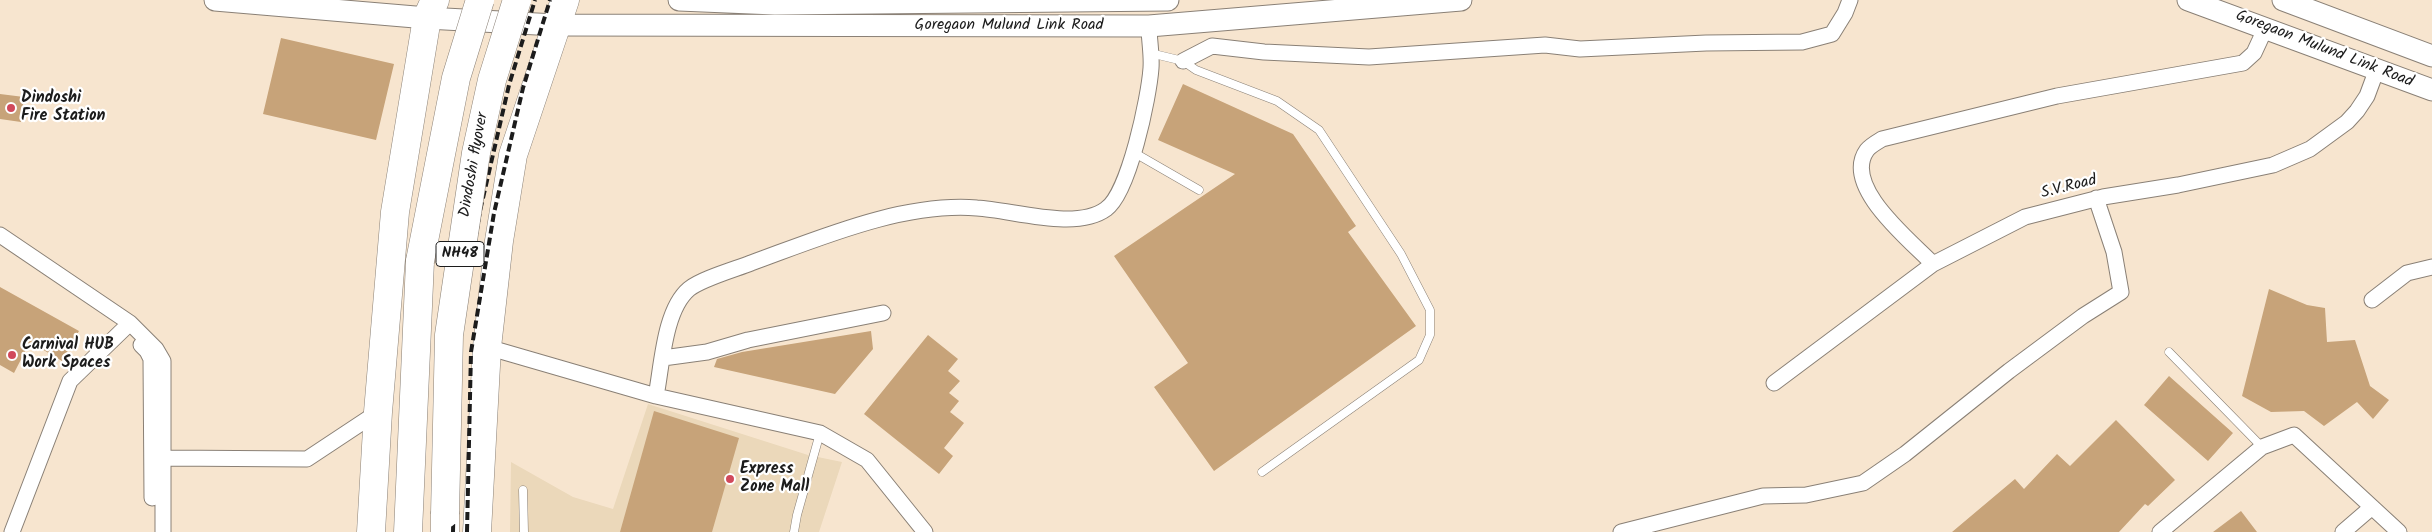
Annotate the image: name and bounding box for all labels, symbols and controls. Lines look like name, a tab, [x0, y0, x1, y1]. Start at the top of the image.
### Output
street label: Goregaon Mulund Link Road	[2232, 7, 2416, 93]
street label: Goregaon Mulund Link Road	[915, 16, 1103, 36]
place label: Dindoshi Fire Station	[21, 89, 105, 127]
marker: Dindoshi Fire Station	[5, 102, 17, 114]
street label: Dindoshi flyover	[456, 111, 494, 219]
street label: S.V.Road	[2039, 172, 2099, 204]
road number: NH48	[436, 242, 484, 266]
place label: Carnival HUB Work Spaces	[22, 336, 114, 374]
marker: Carnival HUB Work Spaces	[6, 349, 18, 361]
place label: Express Zone Mall	[740, 460, 809, 498]
marker: Express Zone Mall	[724, 473, 736, 485]

